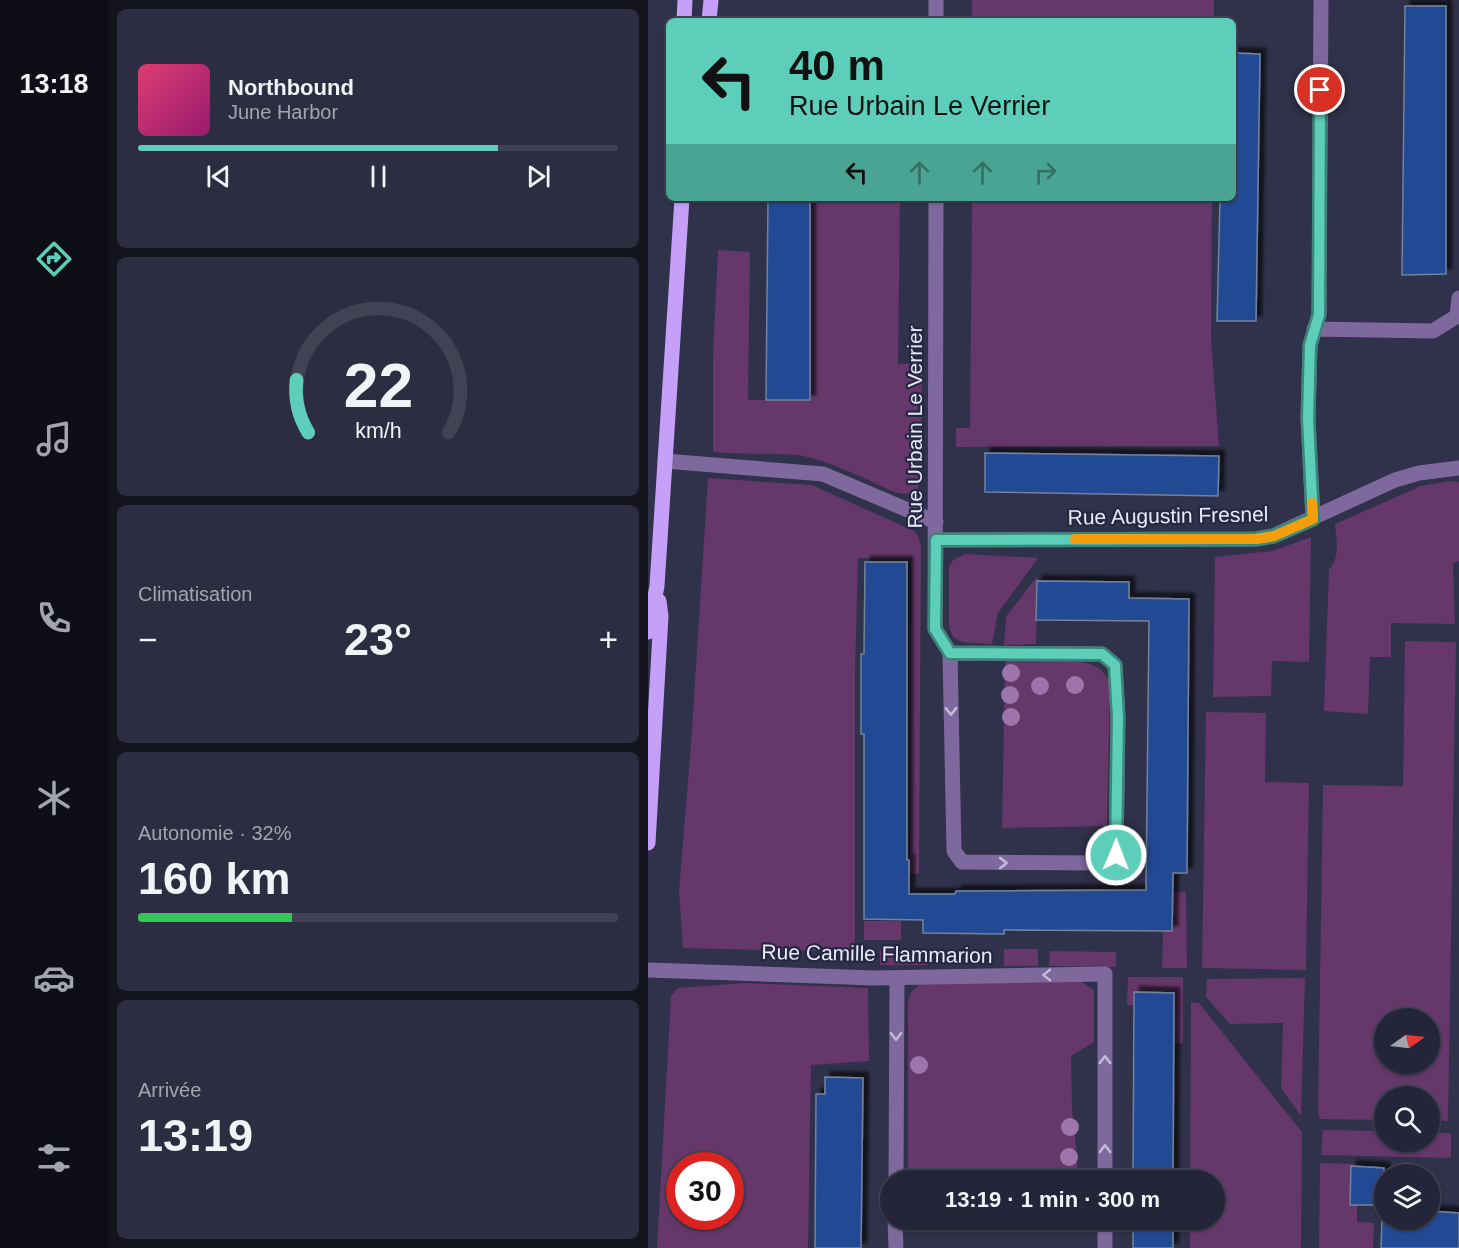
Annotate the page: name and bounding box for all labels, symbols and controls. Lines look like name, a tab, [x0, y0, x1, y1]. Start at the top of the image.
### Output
icon: left	[690, 42, 768, 120]
text: 40 m	[789, 42, 885, 89]
pin	[1294, 64, 1345, 115]
text: 13:18	[19, 69, 89, 99]
icon: arrive	[1303, 73, 1336, 106]
text: Northbound	[228, 75, 354, 100]
text: Rue Urbain Le Verrier	[789, 91, 1050, 121]
text: June Harbor	[228, 101, 338, 123]
icon: left	[840, 156, 873, 189]
icon: ahead	[903, 156, 936, 189]
icon: ahead	[966, 156, 999, 189]
icon: right	[1029, 156, 1062, 189]
icon: previous	[202, 160, 235, 193]
icon: pause	[362, 160, 395, 193]
icon: next	[522, 160, 555, 193]
icon: directions	[33, 238, 75, 280]
street label: Rue Urbain Le Verrier	[903, 325, 926, 529]
text: 22	[343, 351, 413, 420]
icon: music	[33, 418, 75, 460]
text: km/h	[355, 420, 401, 444]
street label: Rue Augustin Fresnel	[1067, 502, 1269, 529]
text: Climatisation	[138, 583, 252, 605]
icon: phone	[33, 597, 75, 639]
text: 23°	[344, 614, 412, 665]
text: −	[138, 621, 157, 658]
text: +	[599, 621, 618, 658]
one-way arrow	[945, 707, 957, 716]
icon: climate	[33, 777, 75, 819]
text: Autonomie · 32%	[138, 822, 291, 844]
position arrow	[1084, 823, 1148, 887]
text: 160 km	[138, 853, 291, 904]
one-way arrow	[998, 857, 1007, 869]
street label: Rue Camille Flammarion	[761, 940, 993, 967]
icon: car	[33, 957, 75, 999]
one-way arrow	[1042, 969, 1051, 981]
north arrow	[1374, 1008, 1440, 1074]
map controls	[1374, 1008, 1440, 1230]
one-way arrow	[890, 1032, 902, 1041]
one-way arrow	[1099, 1055, 1111, 1064]
text: Arrivée	[138, 1079, 201, 1101]
button: search	[1374, 1086, 1440, 1152]
text: 13:19	[138, 1110, 253, 1161]
icon: filters	[33, 1137, 75, 1179]
one-way arrow	[1099, 1145, 1111, 1154]
speed limit sign: 30	[666, 1152, 744, 1230]
button: layers	[1374, 1164, 1440, 1230]
text: 13:19 · 1 min · 300 m	[945, 1187, 1160, 1212]

